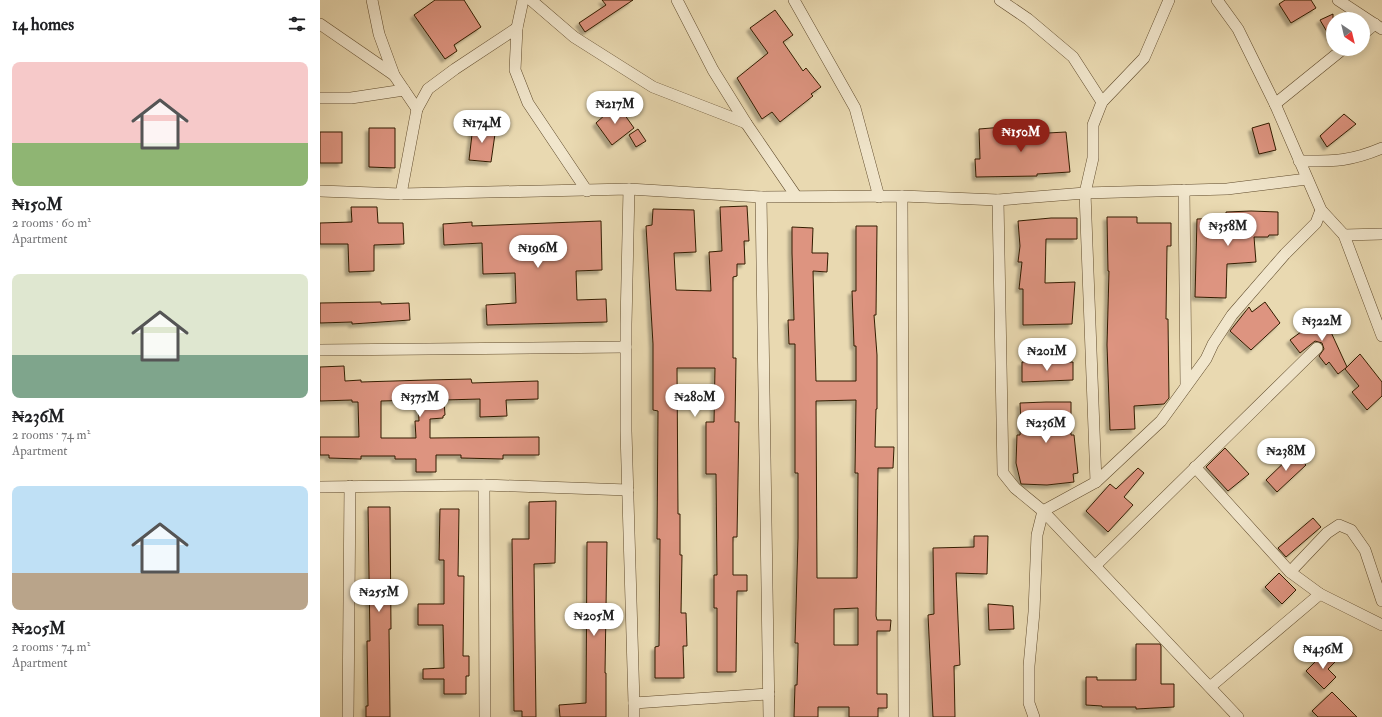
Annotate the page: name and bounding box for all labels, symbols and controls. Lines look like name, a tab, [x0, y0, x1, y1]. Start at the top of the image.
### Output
north arrow	[1326, 12, 1370, 56]
map controls	[1326, 12, 1370, 56]
icon: filters	[286, 13, 308, 35]
text: 14 homes	[12, 14, 74, 35]
icon: home	[124, 88, 196, 160]
pin: ₦217M	[587, 91, 643, 125]
text: ₦217M	[595, 96, 635, 112]
pin: ₦174M	[454, 110, 510, 144]
text: ₦174M	[462, 115, 502, 131]
pin: ₦150M	[993, 119, 1049, 153]
text: ₦150M	[1002, 124, 1040, 140]
text: ₦150M	[12, 194, 63, 215]
pin: ₦358M	[1200, 213, 1256, 247]
text: 2 rooms · 60 m²	[12, 215, 91, 231]
text: ₦358M	[1209, 218, 1247, 234]
text: Apartment	[12, 231, 68, 247]
pin: ₦196M	[510, 235, 566, 269]
text: ₦196M	[518, 240, 558, 256]
icon: home	[124, 300, 196, 372]
pin: ₦322M	[1294, 308, 1350, 342]
text: ₦322M	[1302, 313, 1342, 329]
pin: ₦201M	[1019, 338, 1075, 372]
text: ₦201M	[1027, 343, 1067, 359]
pin: ₦375M	[392, 384, 448, 418]
pin: ₦280M	[667, 384, 723, 418]
text: ₦375M	[401, 389, 439, 405]
text: ₦280M	[674, 389, 716, 405]
text: ₦236M	[12, 406, 64, 427]
pin: ₦236M	[1018, 410, 1074, 444]
text: ₦236M	[1026, 415, 1066, 431]
text: 2 rooms · 74 m²	[12, 427, 90, 443]
pin: ₦238M	[1258, 438, 1314, 472]
text: Apartment	[12, 443, 68, 459]
text: ₦238M	[1266, 443, 1306, 459]
icon: home	[124, 512, 196, 584]
pin: ₦255M	[351, 579, 407, 613]
text: ₦255M	[359, 584, 399, 600]
pin: ₦205M	[566, 603, 622, 637]
text: ₦205M	[574, 608, 614, 624]
text: ₦205M	[12, 618, 66, 639]
pin: ₦436M	[1295, 636, 1351, 670]
text: 2 rooms · 74 m²	[12, 639, 90, 655]
text: ₦436M	[1303, 641, 1343, 657]
text: Apartment	[12, 655, 68, 671]

